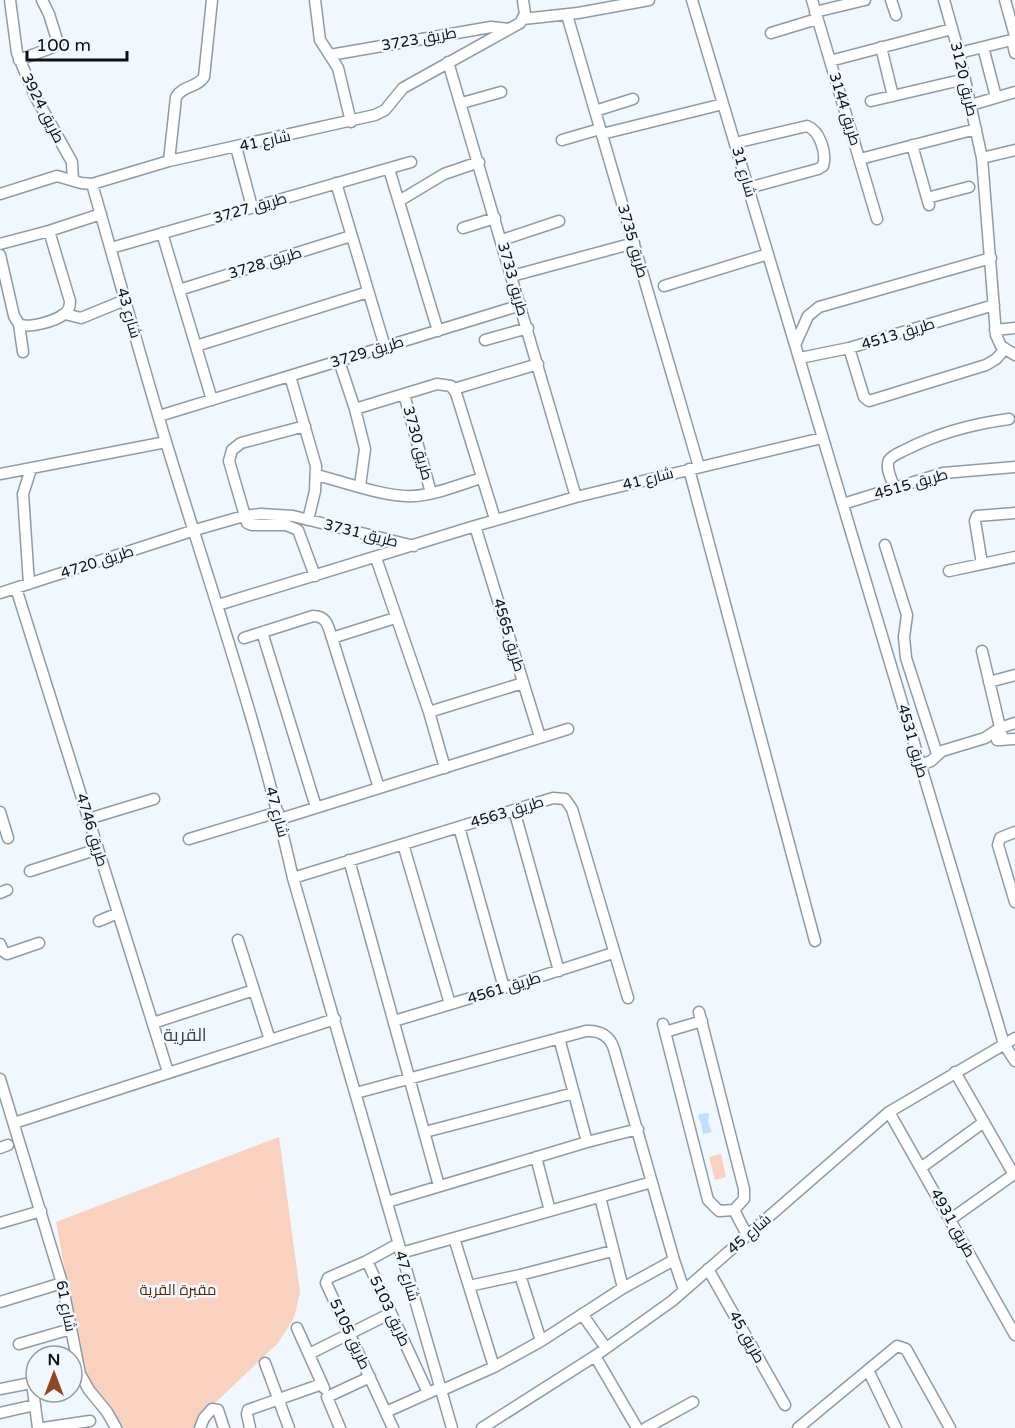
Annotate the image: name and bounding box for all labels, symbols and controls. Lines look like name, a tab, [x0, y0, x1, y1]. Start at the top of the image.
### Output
scale bar	[27, 24, 128, 62]
street label: طريق 3723	[380, 24, 458, 55]
text: 100 m	[36, 34, 91, 56]
street label: طريق 3120	[946, 40, 981, 118]
street label: طريق 3924	[17, 70, 68, 146]
street label: طريق 3144	[824, 70, 865, 148]
street label: شارع 41	[238, 127, 293, 157]
street label: شارع 31	[726, 145, 760, 200]
street label: طريق 3727	[211, 189, 289, 228]
street label: طريق 3735	[613, 202, 652, 280]
street label: طريق 3733	[493, 240, 532, 318]
street label: طريق 3728	[226, 243, 304, 284]
street label: شارع 43	[111, 286, 145, 341]
street label: طريق 4513	[859, 314, 937, 355]
street label: طريق 3729	[328, 332, 406, 373]
street label: طريق 3730	[399, 404, 437, 482]
street label: شارع 41	[621, 464, 676, 496]
street label: طريق 4515	[872, 465, 950, 504]
street label: طريق 3731	[322, 515, 400, 552]
street label: طريق 4720	[58, 542, 136, 583]
street label: طريق 4565	[488, 596, 529, 674]
street label: طريق 4531	[893, 702, 932, 780]
street label: شارع 47	[260, 785, 292, 840]
street label: طريق 4746	[71, 791, 112, 869]
street label: طريق 4563	[468, 792, 546, 833]
street label: طريق 4561	[465, 968, 543, 1009]
district label: القرية	[163, 1024, 207, 1046]
street label: طريق 4931	[926, 1185, 979, 1261]
street label: شارع 45	[724, 1210, 776, 1259]
street label: شارع 47	[389, 1249, 423, 1304]
street label: طريق 5103	[365, 1273, 414, 1350]
street label: شارع 61	[50, 1279, 80, 1334]
park label: مقبرة القرية	[140, 1281, 216, 1299]
street label: طريق 5105	[325, 1296, 374, 1373]
street label: طريق 45	[724, 1308, 769, 1367]
north arrow	[24, 1344, 84, 1404]
text: N	[48, 1350, 60, 1370]

